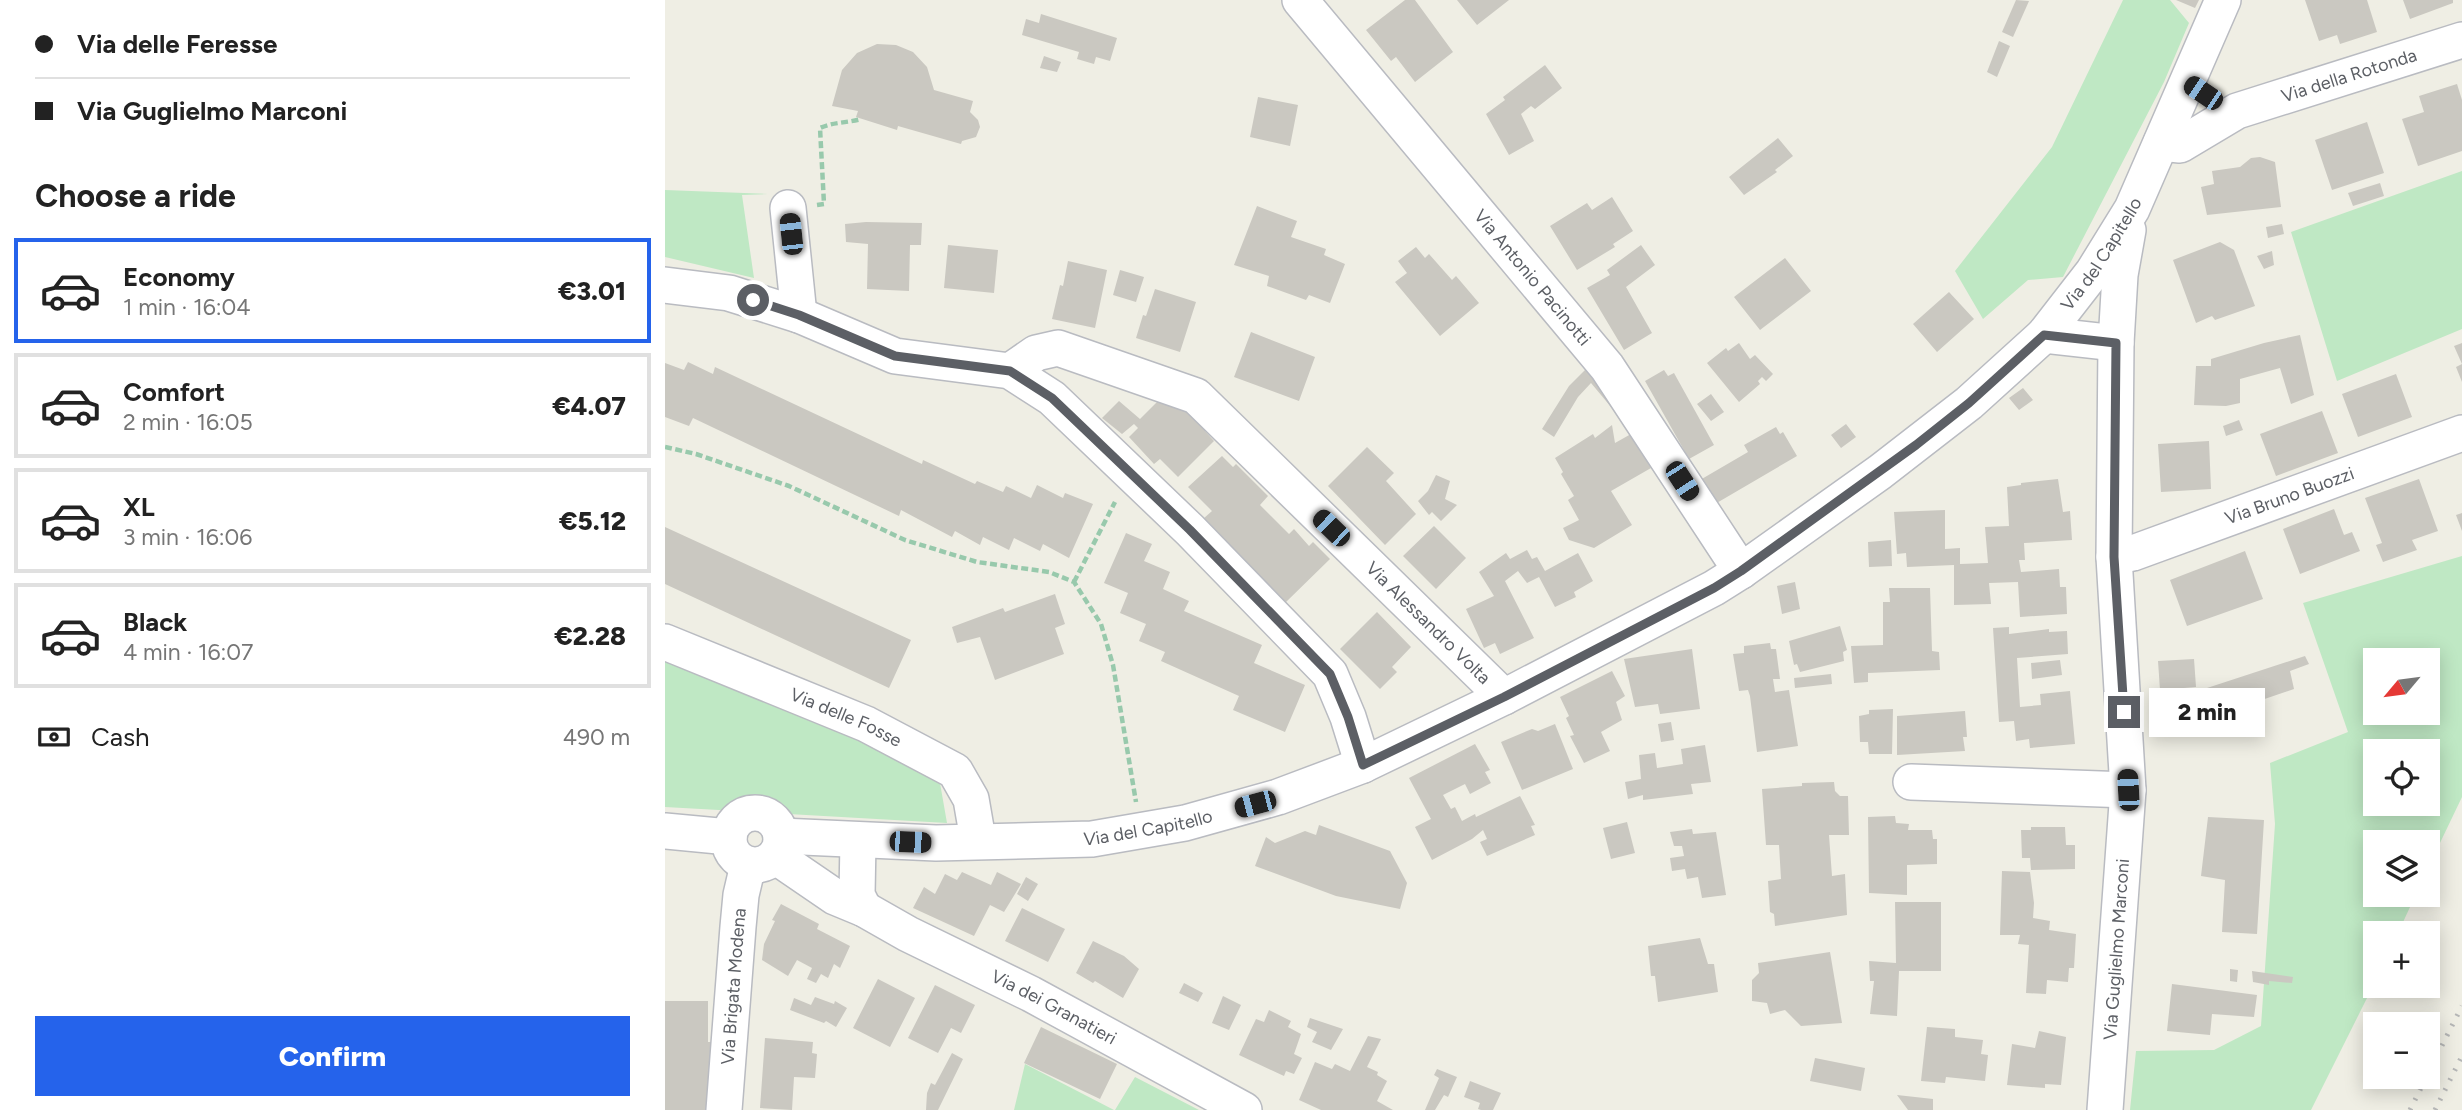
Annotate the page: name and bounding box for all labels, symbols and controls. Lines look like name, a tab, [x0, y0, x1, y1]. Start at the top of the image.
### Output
text: Via delle Feresse	[77, 28, 277, 60]
street label: Via della Rotonda	[2279, 44, 2420, 107]
car	[2180, 73, 2227, 113]
text: Via Guglielmo Marconi	[77, 95, 347, 127]
text: Choose a ride	[35, 177, 236, 215]
street label: Via del Capitello	[2056, 194, 2147, 315]
street label: Via Antonio Pacinotti	[1469, 205, 1595, 350]
car	[779, 212, 804, 256]
icon: car	[39, 259, 102, 322]
text: Economy	[123, 261, 235, 293]
text: €3.01	[558, 275, 626, 307]
route start	[737, 284, 769, 316]
text: 1 min · 16:04	[123, 293, 251, 321]
icon: car	[39, 374, 102, 437]
text: Comfort	[123, 376, 225, 408]
text: €4.07	[552, 390, 626, 422]
text: 2 min · 16:05	[123, 408, 253, 436]
car	[1662, 458, 1703, 504]
street label: Via Bruno Buozzi	[2222, 462, 2357, 530]
icon: car	[39, 489, 102, 552]
text: XL	[123, 491, 155, 523]
text: €5.12	[559, 505, 626, 537]
car	[1309, 506, 1354, 550]
text: 3 min · 16:06	[123, 523, 252, 551]
street label: Via Alessandro Volta	[1361, 557, 1495, 689]
icon: car	[39, 604, 102, 667]
text: Black	[123, 606, 187, 638]
text: €2.28	[554, 620, 626, 652]
text: 4 min · 16:07	[123, 638, 253, 666]
north arrow	[2363, 648, 2439, 724]
map controls	[2363, 648, 2440, 1089]
street label: Via delle Fosse	[787, 683, 906, 752]
callout: 2 min	[2149, 688, 2264, 736]
route end	[2108, 696, 2140, 728]
text: 2 min	[2178, 698, 2236, 726]
icon: cash	[35, 718, 73, 756]
text: Cash	[91, 721, 150, 753]
text: 490 m	[563, 723, 630, 751]
button: locate	[2363, 739, 2440, 816]
car	[2117, 768, 2140, 812]
car	[1232, 788, 1279, 820]
street label: Via del Capitello	[1083, 805, 1215, 850]
button: layers	[2363, 830, 2440, 907]
car	[889, 831, 932, 853]
street label: Via Guglielmo Marconi	[2099, 858, 2134, 1041]
street label: Via Brigata Modena	[716, 907, 751, 1066]
button: +	[2363, 921, 2440, 998]
street label: Via dei Granatieri	[988, 965, 1120, 1049]
button: −	[2363, 1012, 2440, 1089]
button: Confirm	[35, 1016, 630, 1096]

